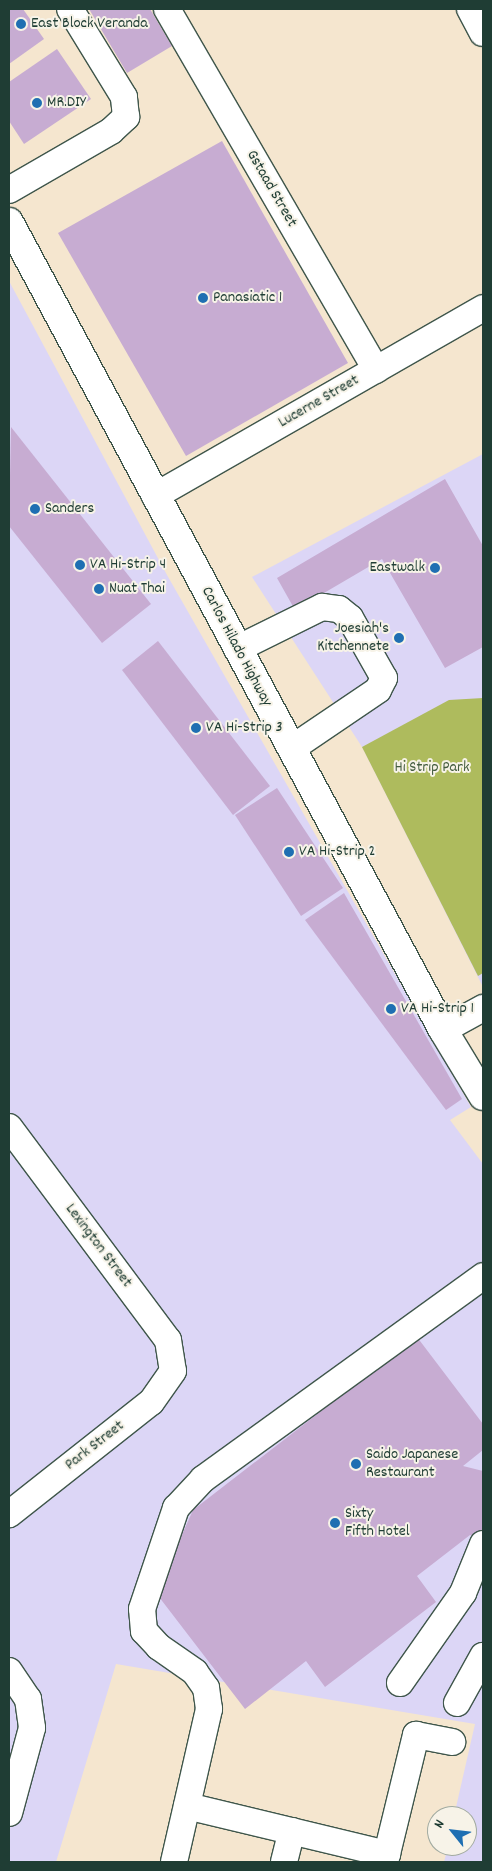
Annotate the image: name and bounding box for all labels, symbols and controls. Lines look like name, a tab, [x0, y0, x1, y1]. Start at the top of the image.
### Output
place label: East Block Veranda	[31, 14, 148, 34]
marker: East Block Veranda	[15, 18, 27, 30]
place label: MR.DIY	[47, 93, 86, 113]
marker: MR.DIY	[31, 97, 43, 109]
street label: Gstaad Street	[241, 147, 301, 231]
place label: Panasiatic 1	[213, 288, 282, 308]
marker: Panasiatic 1	[197, 292, 209, 304]
street label: Lucerne Street	[275, 371, 363, 433]
place label: Sanders	[45, 499, 94, 519]
marker: Sanders	[29, 503, 41, 515]
place label: VA Hi-Strip 4	[90, 555, 166, 575]
place label: Eastwalk	[369, 558, 425, 578]
marker: VA Hi-Strip 4	[74, 559, 86, 571]
marker: Eastwalk	[429, 562, 441, 574]
place label: Nuat Thai	[109, 579, 165, 599]
marker: Nuat Thai	[93, 583, 105, 595]
street label: Carlos Hilado Highway	[196, 584, 276, 710]
place label: Joesiah's Kitchennete	[317, 619, 389, 657]
marker: Joesiah's Kitchennete	[393, 632, 405, 644]
place label: VA Hi-Strip 3	[206, 718, 283, 738]
marker: VA Hi-Strip 3	[190, 722, 202, 734]
park label: Hi Strip Park	[395, 758, 469, 778]
place label: VA Hi-Strip 2	[299, 842, 376, 862]
marker: VA Hi-Strip 2	[283, 846, 295, 858]
place label: VA Hi-Strip 1	[401, 999, 474, 1019]
marker: VA Hi-Strip 1	[385, 1003, 397, 1015]
street label: Lexington Street	[60, 1200, 136, 1292]
street label: Park Street	[62, 1417, 128, 1475]
place label: Saido Japanese Restaurant	[366, 1445, 458, 1483]
marker: Saido Japanese Restaurant	[350, 1458, 362, 1470]
place label: Sixty Fifth Hotel	[345, 1504, 410, 1542]
marker: Sixty Fifth Hotel	[329, 1517, 341, 1529]
north arrow	[427, 1806, 477, 1856]
text: N	[429, 1816, 450, 1832]

